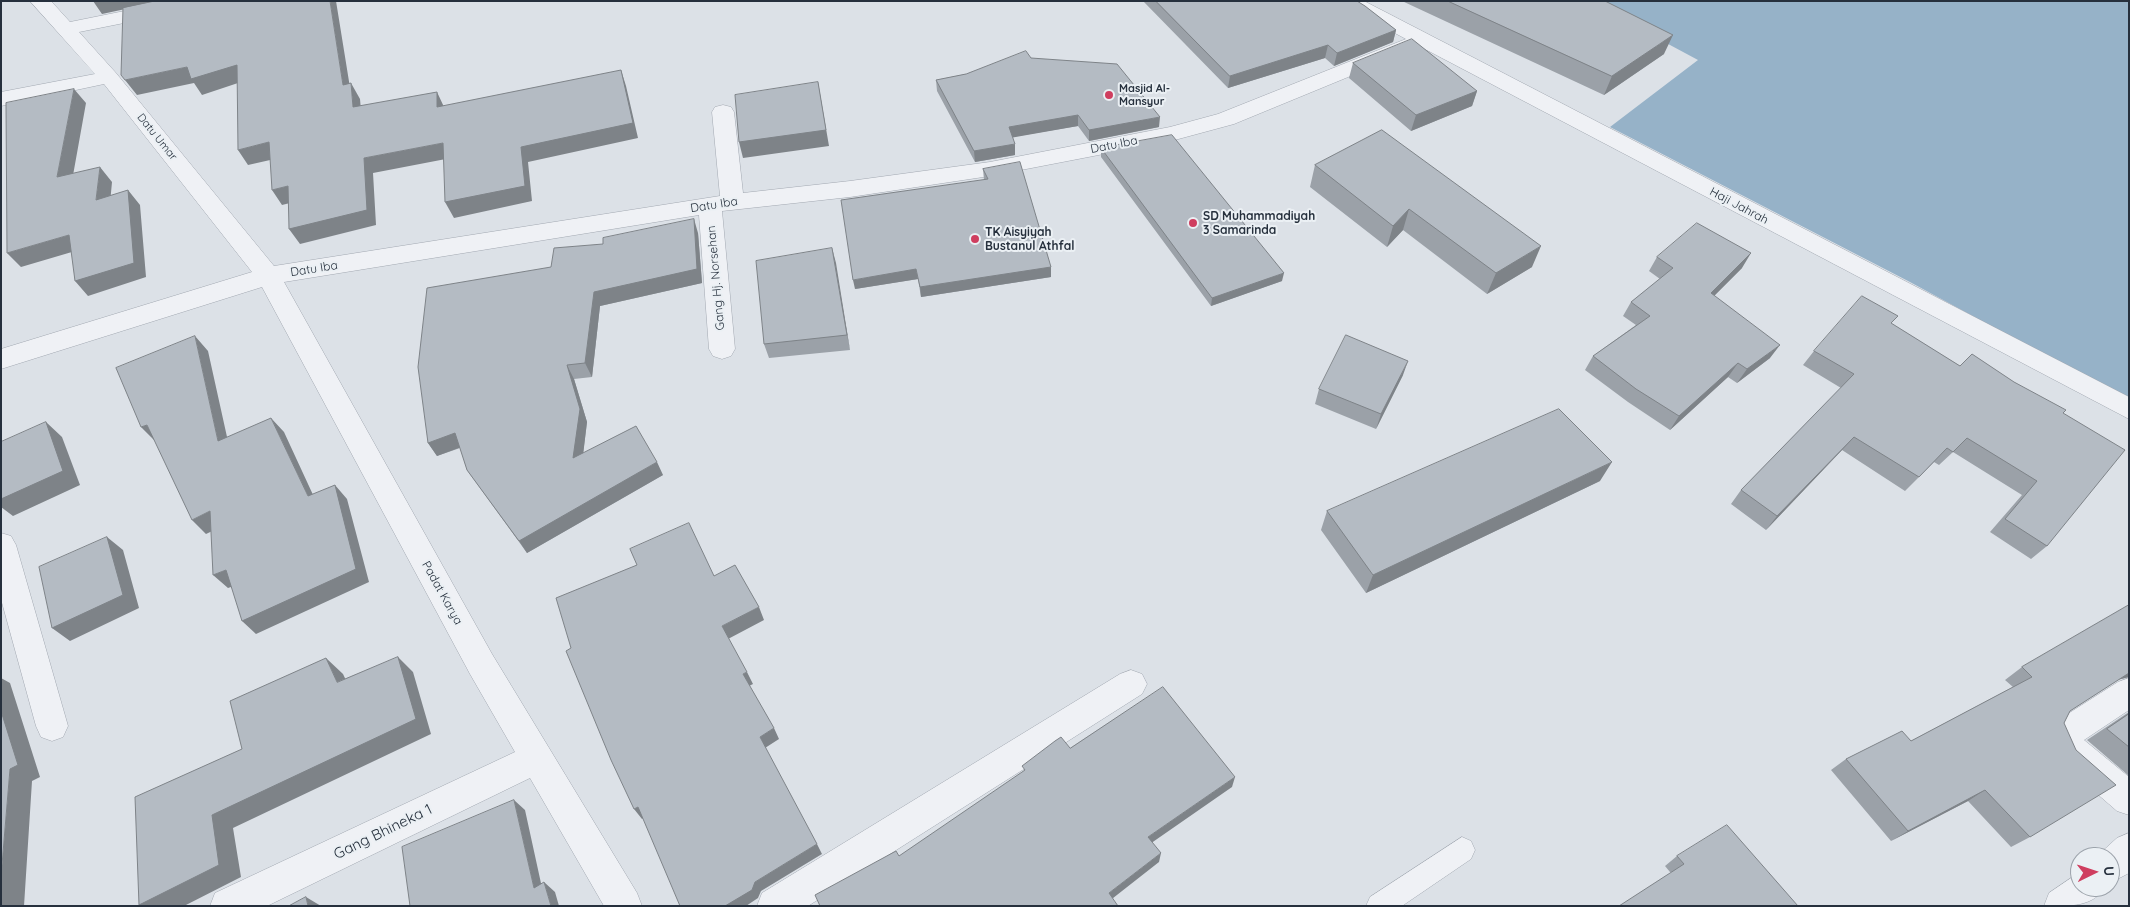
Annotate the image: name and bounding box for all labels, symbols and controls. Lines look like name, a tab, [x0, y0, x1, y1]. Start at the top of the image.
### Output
place label: Masjid Al- Mansyur	[1119, 82, 1170, 108]
marker: Masjid Al- Mansyur	[1103, 89, 1115, 101]
street label: Datu Umar	[134, 111, 180, 163]
street label: Datu Iba	[1089, 133, 1139, 157]
street label: Haji Jahrah	[1707, 184, 1771, 228]
street label: Datu Iba	[689, 194, 739, 216]
place label: SD Muhammadiyah 3 Samarinda	[1203, 209, 1315, 237]
marker: SD Muhammadiyah 3 Samarinda	[1187, 217, 1199, 229]
street label: Gang Hj. Norsehan	[704, 225, 728, 331]
place label: TK Aisyiyah Bustanul Athfal	[985, 225, 1074, 253]
marker: TK Aisyiyah Bustanul Athfal	[969, 233, 981, 245]
street label: Datu Iba	[289, 258, 339, 280]
street label: Padat Karya	[419, 559, 465, 627]
street label: Gang Bhineka 1	[331, 800, 435, 864]
north arrow	[2070, 847, 2120, 897]
text: U	[2100, 865, 2118, 877]

